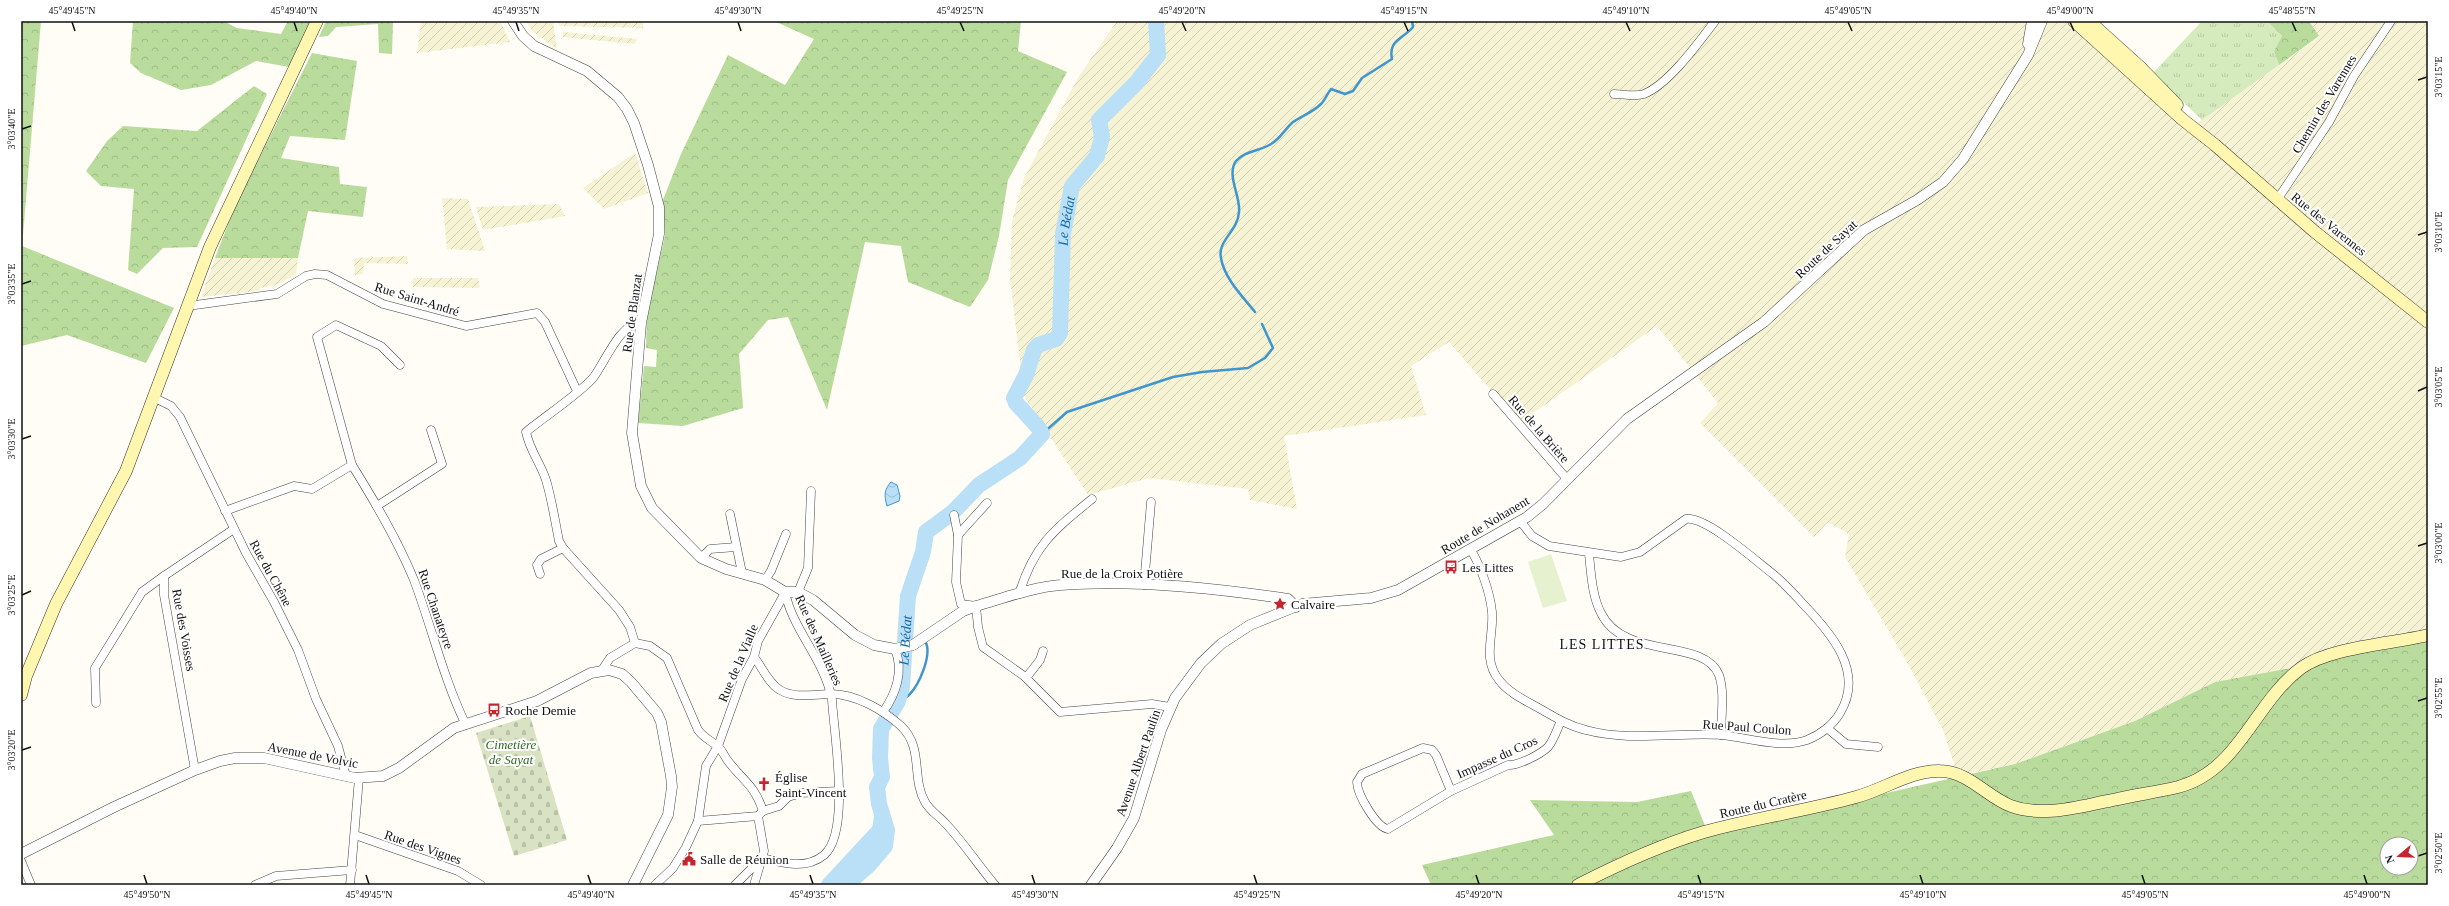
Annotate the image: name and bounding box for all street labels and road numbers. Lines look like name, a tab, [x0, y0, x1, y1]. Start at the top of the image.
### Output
street label: Chemin des Varennes	[2289, 52, 2359, 156]
street label: Rue des Varennes	[2288, 189, 2370, 259]
street label: Route de Sayat	[1792, 216, 1860, 281]
street label: Rue de Blanzat	[619, 272, 645, 353]
street label: Rue Saint-André	[373, 279, 461, 319]
street label: Rue de la Brière	[1506, 392, 1573, 466]
street label: Route de Nohanent	[1438, 493, 1532, 557]
street label: Rue du Chêne	[247, 537, 296, 609]
street label: Rue de la Croix Potière	[1061, 566, 1183, 581]
street label: Rue Chanateyre	[415, 567, 457, 651]
street label: Rue des Voisses	[169, 588, 199, 672]
street label: Rue des Mailleries	[792, 592, 846, 688]
street label: Rue de la Vialle	[715, 622, 761, 704]
street label: Avenue Albert Paulin	[1113, 707, 1163, 818]
street label: Rue Paul Coulon	[1702, 716, 1792, 738]
street label: Impasse du Cros	[1454, 733, 1540, 781]
street label: Avenue de Volvic	[267, 739, 360, 771]
street label: Route du Cratère	[1718, 787, 1808, 821]
street label: Rue des Vignes	[382, 827, 464, 867]

